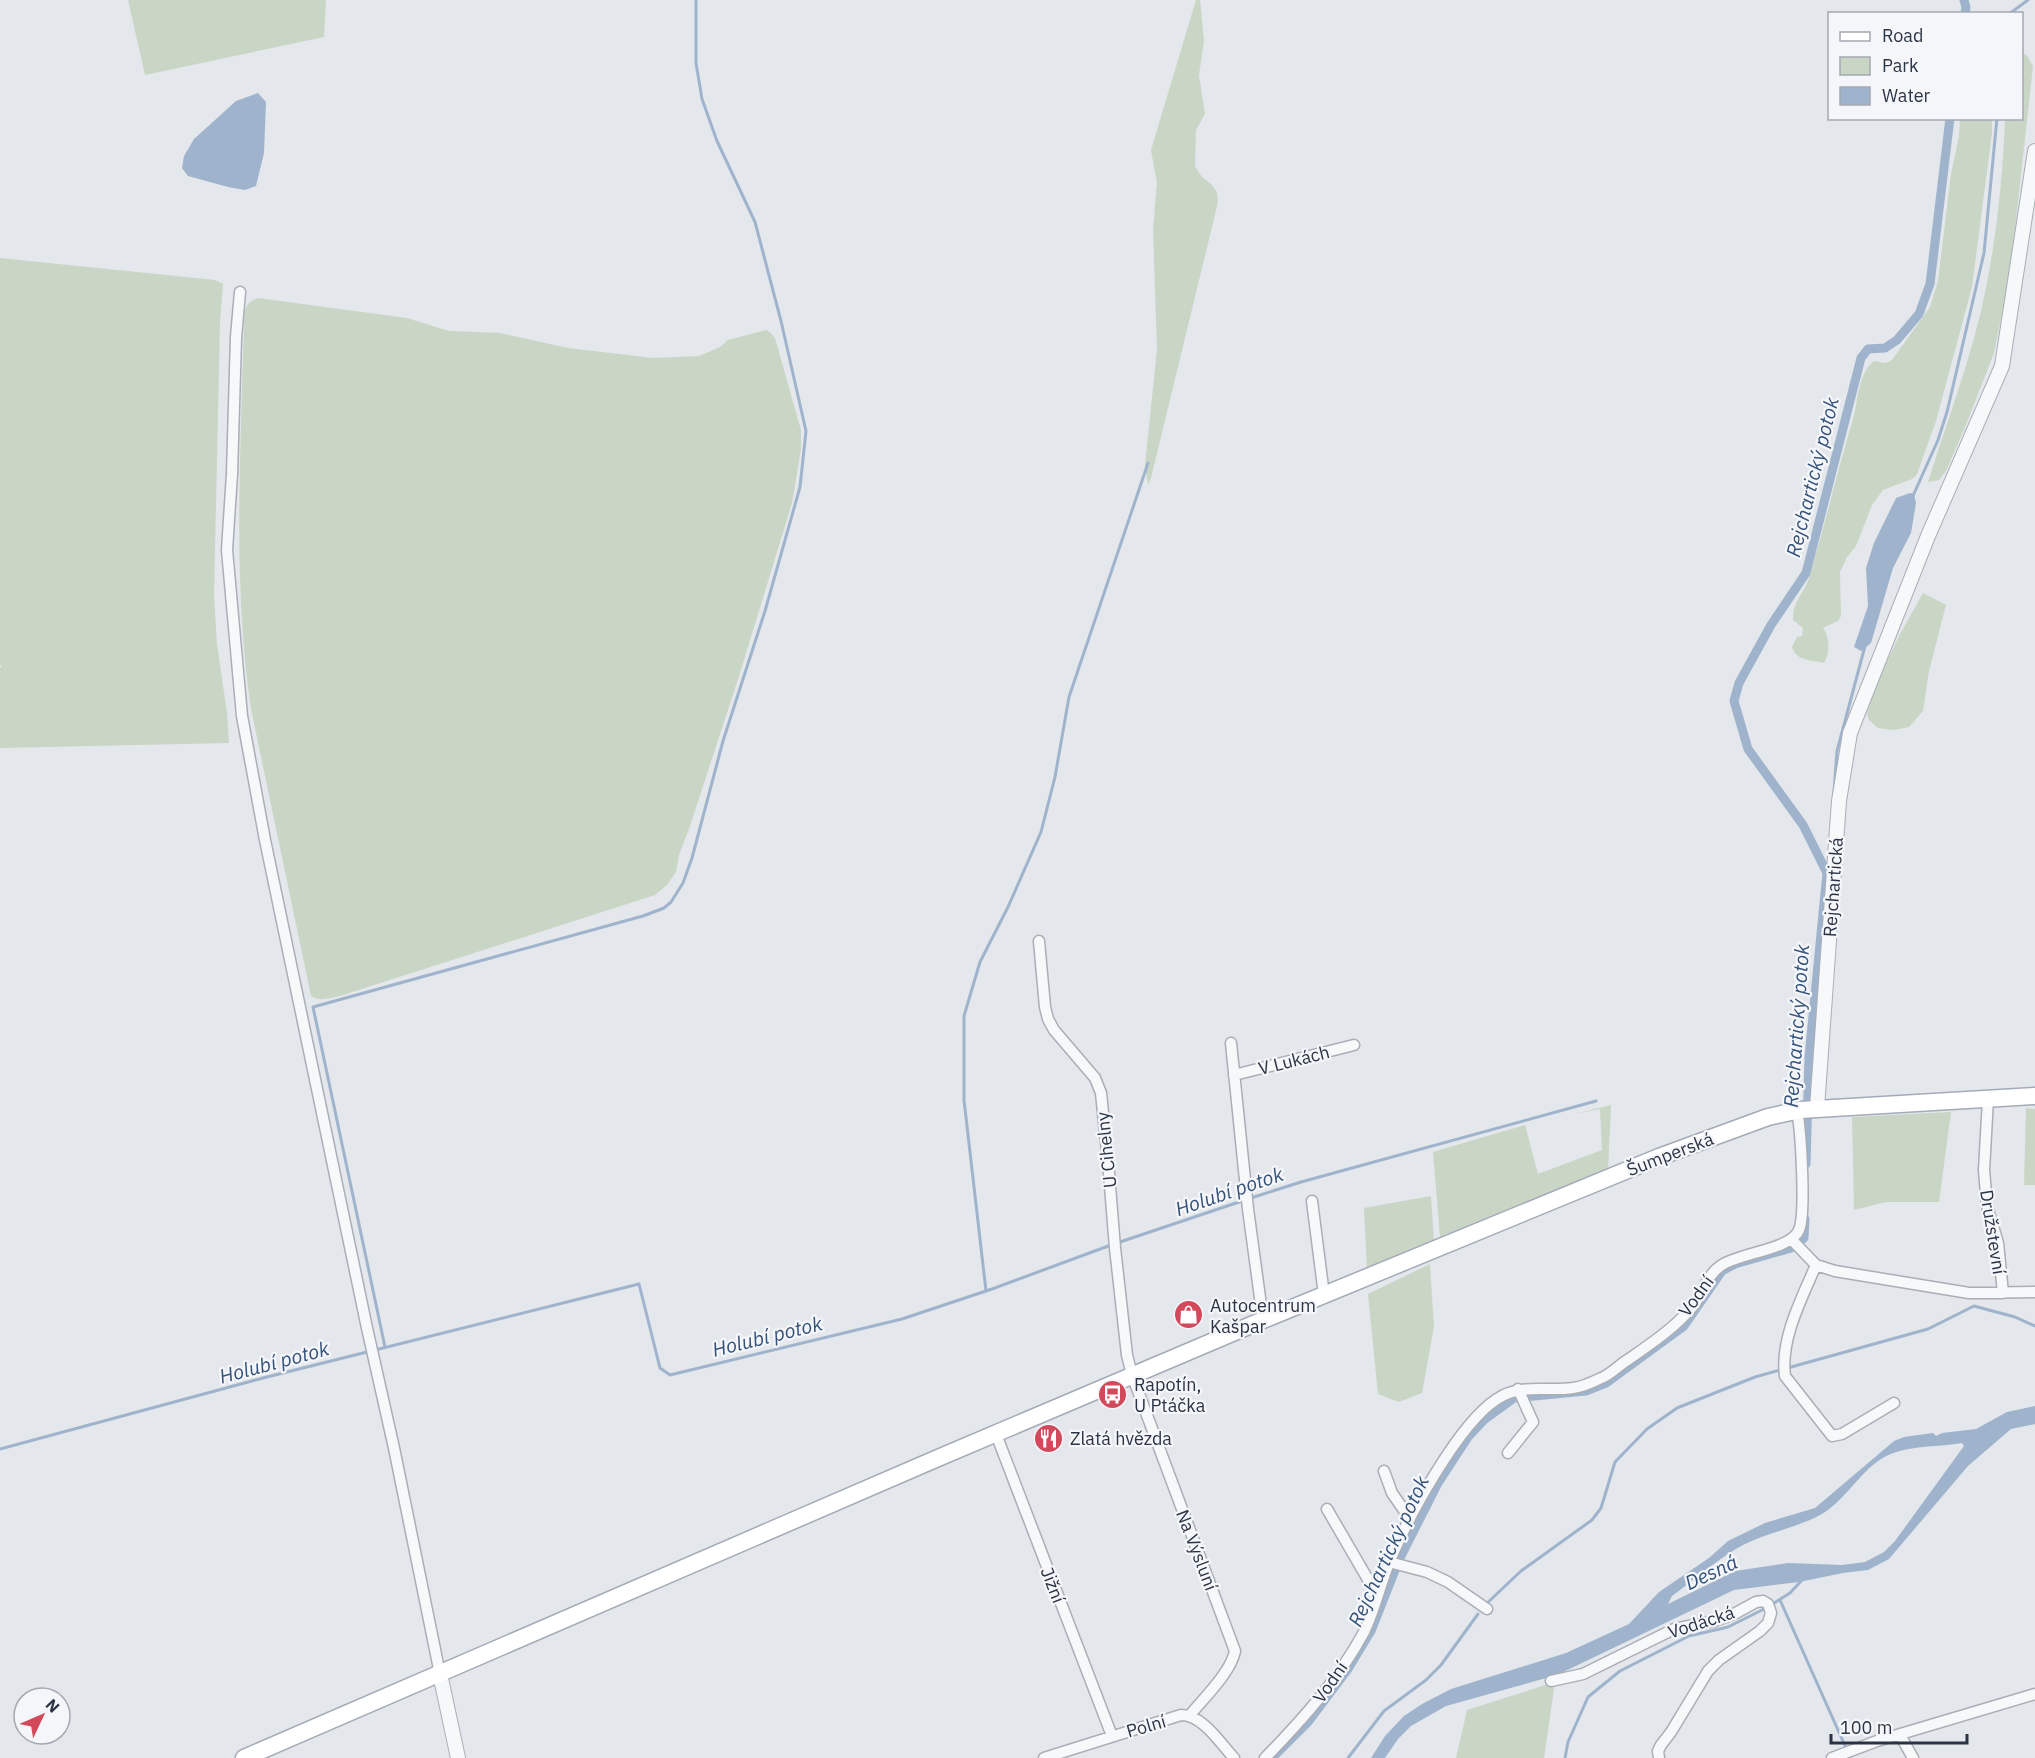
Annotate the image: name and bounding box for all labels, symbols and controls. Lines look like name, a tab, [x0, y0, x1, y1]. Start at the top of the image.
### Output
legend	[1828, 12, 2023, 120]
text: Road	[1882, 24, 1923, 47]
text: Park	[1882, 54, 1919, 77]
text: Water	[1882, 84, 1931, 107]
water label: Rejchartický potok	[1779, 394, 1845, 560]
street label: Rejchartická	[1818, 836, 1848, 938]
water label: Rejchartický potok	[1777, 943, 1815, 1108]
street label: V Lukách	[1256, 1040, 1332, 1080]
street label: U Cihelny	[1091, 1111, 1121, 1189]
street label: Šumperská	[1623, 1126, 1717, 1181]
water label: Holubí potok	[1171, 1160, 1287, 1222]
street label: Družstevní	[1975, 1188, 2011, 1276]
street label: Vodní	[1673, 1270, 1719, 1321]
place label: Autocentrum Kašpar	[1210, 1294, 1316, 1338]
shop icon: Autocentrum Kašpar	[1173, 1299, 1205, 1331]
water label: Holubí potok	[709, 1309, 826, 1363]
water label: Holubí potok	[216, 1334, 332, 1390]
place label: Rapotín, U Ptáčka	[1134, 1373, 1206, 1417]
bus stop icon: Rapotín, U Ptáčka	[1097, 1378, 1129, 1410]
restaurant icon: Zlatá hvězda	[1033, 1422, 1065, 1454]
place label: Zlatá hvězda	[1070, 1427, 1172, 1450]
water label: Rejchartický potok	[1341, 1471, 1435, 1631]
street label: Na Výsluní	[1171, 1506, 1223, 1594]
water label: Desná	[1680, 1548, 1742, 1596]
street label: Jižní	[1036, 1564, 1070, 1607]
street label: Vodácká	[1665, 1600, 1738, 1644]
street label: Vodní	[1307, 1656, 1353, 1707]
north arrow	[12, 1686, 72, 1746]
text: N	[42, 1694, 64, 1717]
scale bar	[1831, 1707, 1968, 1745]
street label: Polní	[1123, 1709, 1169, 1743]
text: 100 m	[1840, 1716, 1892, 1739]

